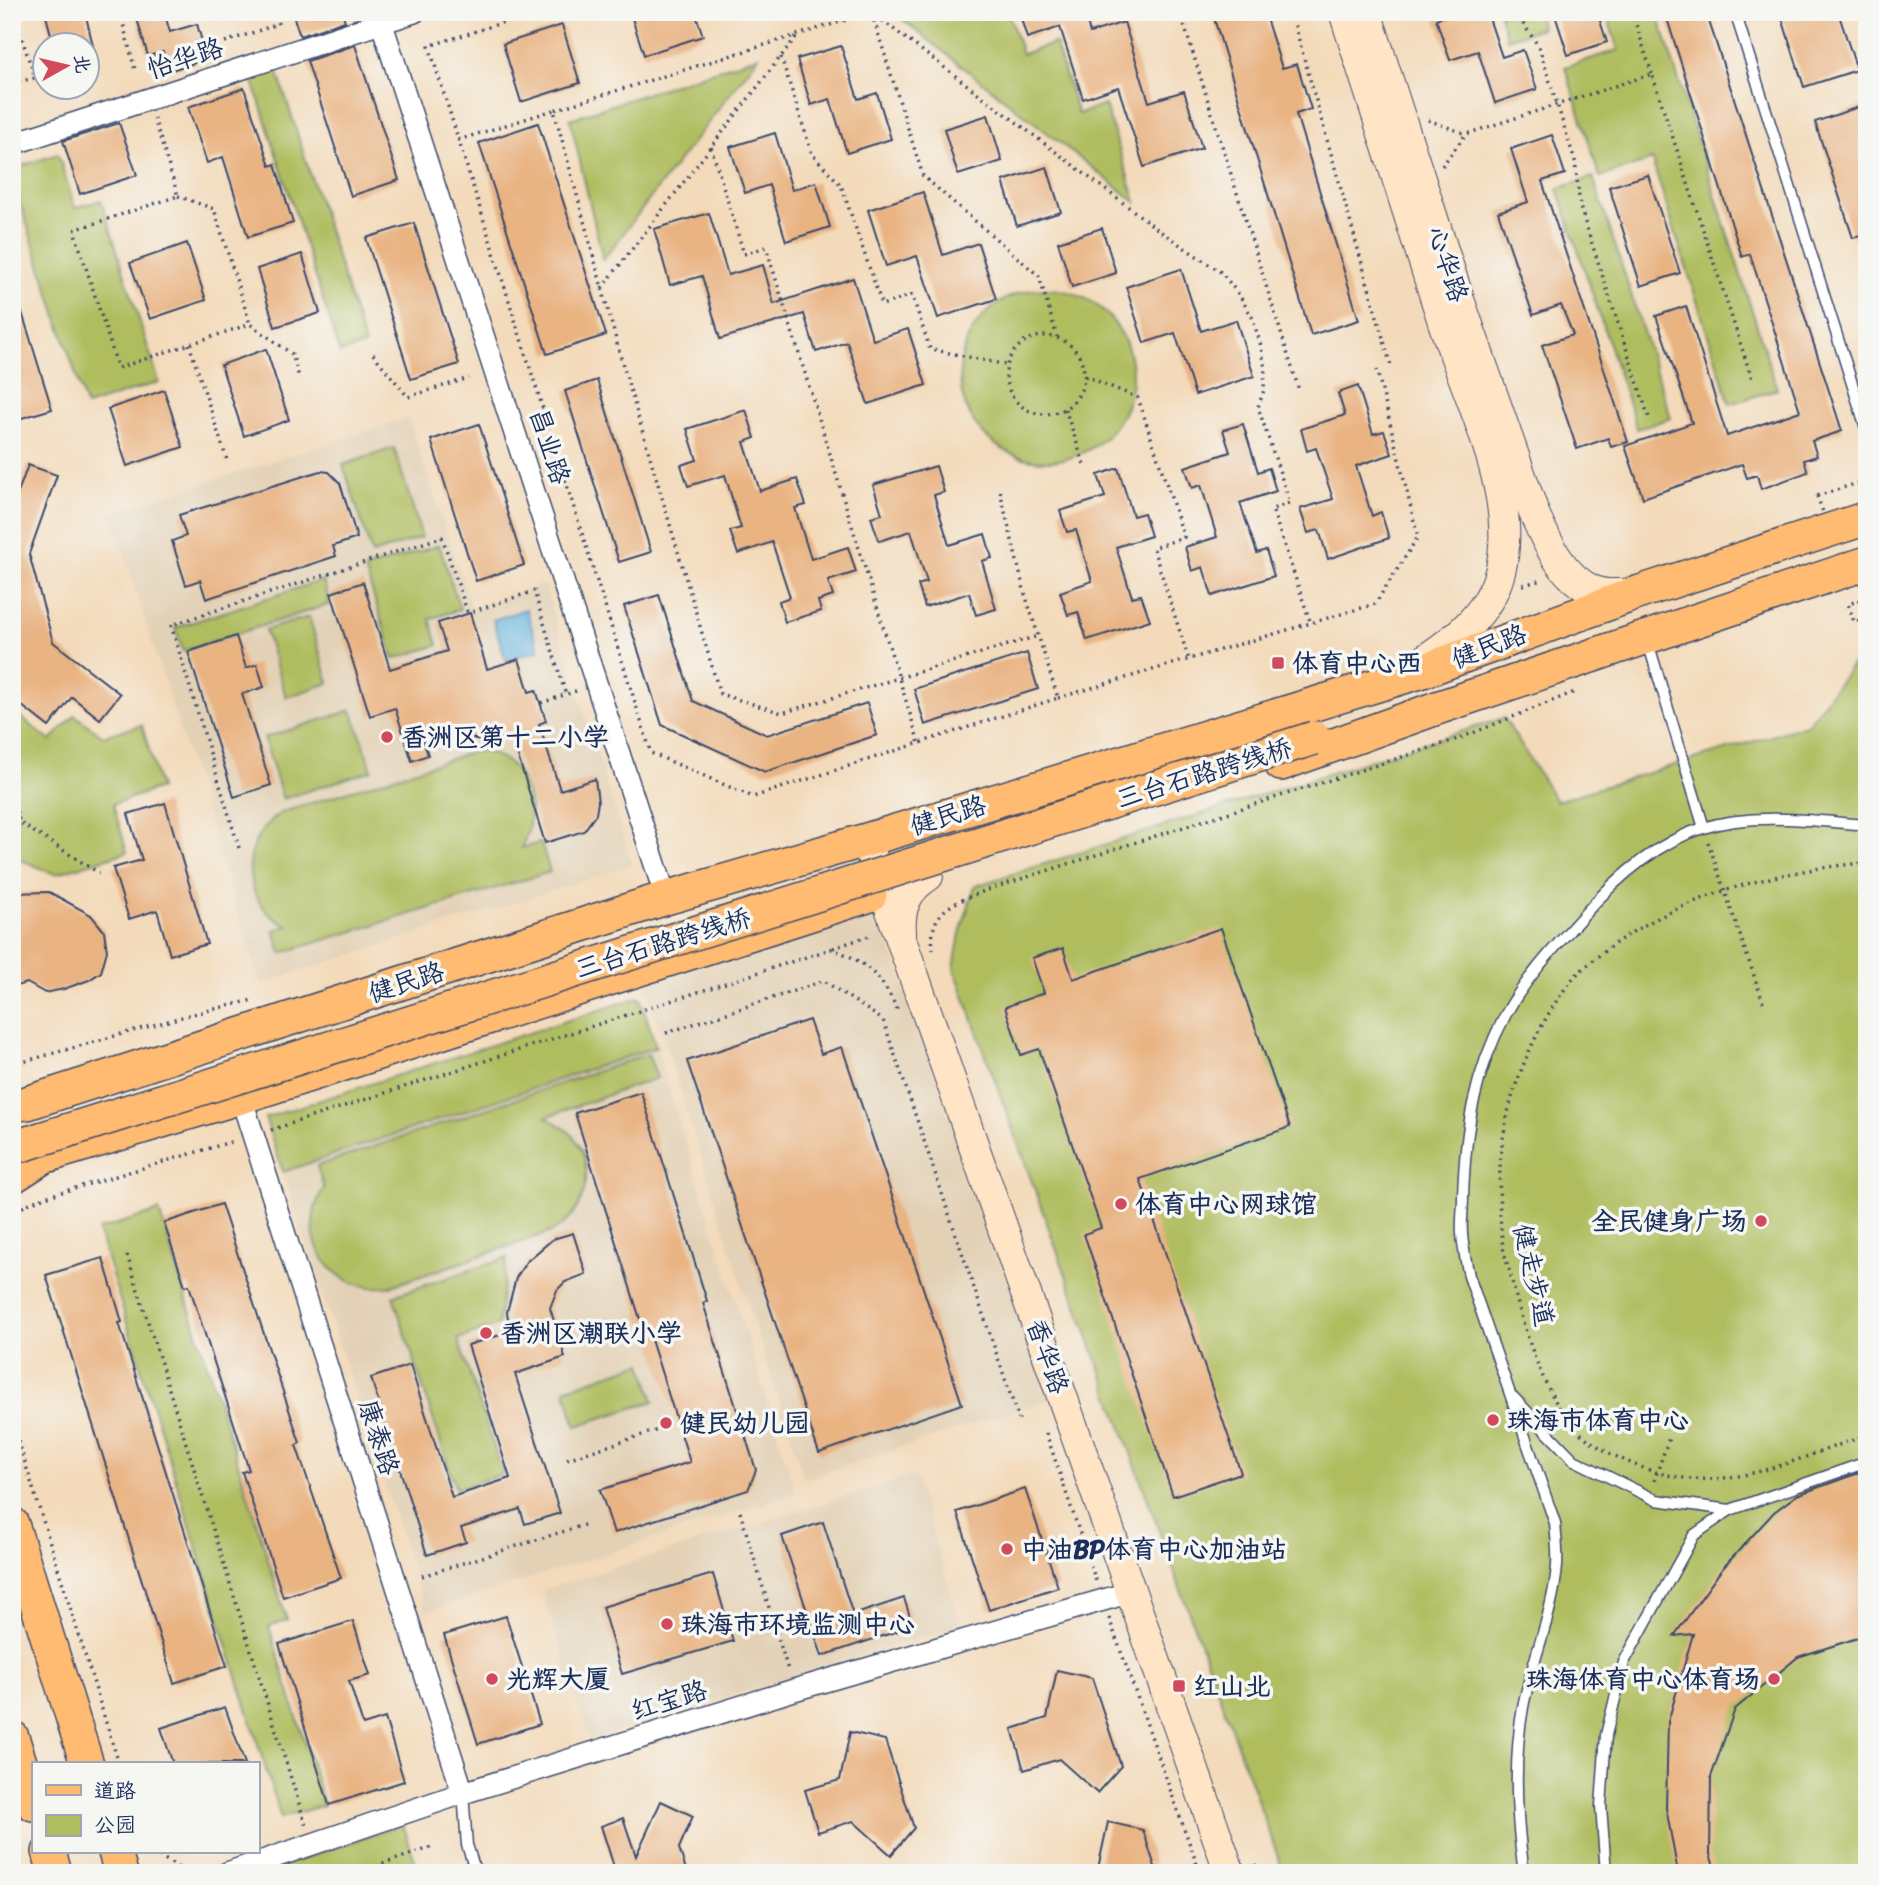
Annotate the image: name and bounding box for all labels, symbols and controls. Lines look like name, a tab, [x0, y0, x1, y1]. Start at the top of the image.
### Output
street label: 怡华路	[141, 24, 229, 92]
north arrow	[32, 32, 102, 102]
text: 北	[65, 52, 100, 75]
street label: 心华路	[1414, 220, 1482, 308]
street label: 昌业路	[516, 402, 584, 490]
street label: 健民路	[1444, 611, 1534, 681]
place label: 体育中心西	[1292, 640, 1422, 686]
marker: 体育中心西	[1270, 655, 1286, 671]
place label: 香洲区第十二小学	[401, 714, 609, 760]
street label: 三台石路跨线桥	[1110, 724, 1298, 822]
marker: 香洲区第十二小学	[379, 729, 395, 745]
street label: 健民路	[904, 782, 992, 848]
street label: 三台石路跨线桥	[569, 894, 757, 992]
street label: 健民路	[362, 948, 450, 1016]
place label: 体育中心网球馆	[1135, 1181, 1317, 1227]
marker: 体育中心网球馆	[1113, 1196, 1129, 1212]
place label: 全民健身广场	[1591, 1198, 1747, 1244]
marker: 全民健身广场	[1753, 1213, 1769, 1229]
street label: 健走步道	[1500, 1219, 1568, 1331]
place label: 香洲区潮联小学	[500, 1310, 682, 1356]
street label: 香华路	[1014, 1312, 1082, 1400]
marker: 香洲区潮联小学	[478, 1325, 494, 1341]
street label: 康泰路	[345, 1393, 413, 1481]
place label: 珠海市体育中心	[1507, 1397, 1689, 1443]
place label: 健民幼儿园	[680, 1400, 810, 1446]
marker: 珠海市体育中心	[1485, 1412, 1501, 1428]
marker: 健民幼儿园	[658, 1415, 674, 1431]
place label: 中油BP体育中心加油站	[1021, 1526, 1287, 1572]
marker: 中油BP体育中心加油站	[999, 1541, 1015, 1557]
place label: 珠海市环境监测中心	[681, 1601, 915, 1647]
marker: 珠海市环境监测中心	[659, 1616, 675, 1632]
place label: 光辉大厦	[506, 1656, 610, 1702]
place label: 珠海体育中心体育场	[1526, 1656, 1760, 1702]
place label: 红山北	[1193, 1663, 1271, 1709]
street label: 红宝路	[625, 1667, 713, 1733]
marker: 光辉大厦	[484, 1671, 500, 1687]
marker: 珠海体育中心体育场	[1766, 1671, 1782, 1687]
marker: 红山北	[1171, 1678, 1187, 1694]
legend	[32, 1762, 259, 1854]
text: 道路	[94, 1772, 136, 1810]
text: 公园	[94, 1806, 136, 1844]

